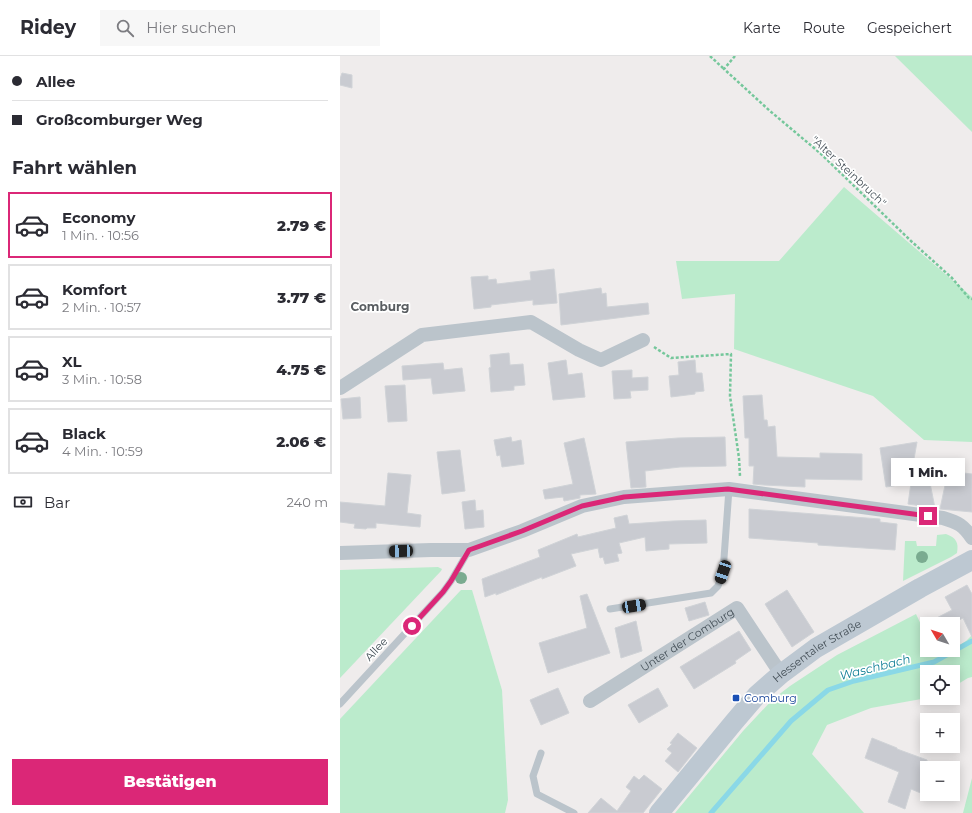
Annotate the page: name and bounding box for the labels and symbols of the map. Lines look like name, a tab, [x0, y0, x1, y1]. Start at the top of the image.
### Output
street label: "Alter Steinbruch"	[809, 133, 889, 209]
district label: Comburg	[351, 299, 409, 314]
callout: 1 Min.	[891, 458, 965, 486]
route end	[919, 507, 937, 525]
car	[389, 545, 413, 557]
car	[713, 559, 733, 585]
car	[621, 598, 647, 614]
street label: Unter der Comburg	[638, 605, 737, 674]
street label: Hessentaler Straße	[769, 616, 864, 685]
route start	[403, 617, 421, 635]
north arrow	[920, 617, 960, 657]
street label: Allee	[362, 634, 391, 664]
water label: Waschbach	[838, 651, 912, 683]
place label: Comburg	[744, 691, 797, 705]
marker: Comburg	[731, 693, 741, 703]

